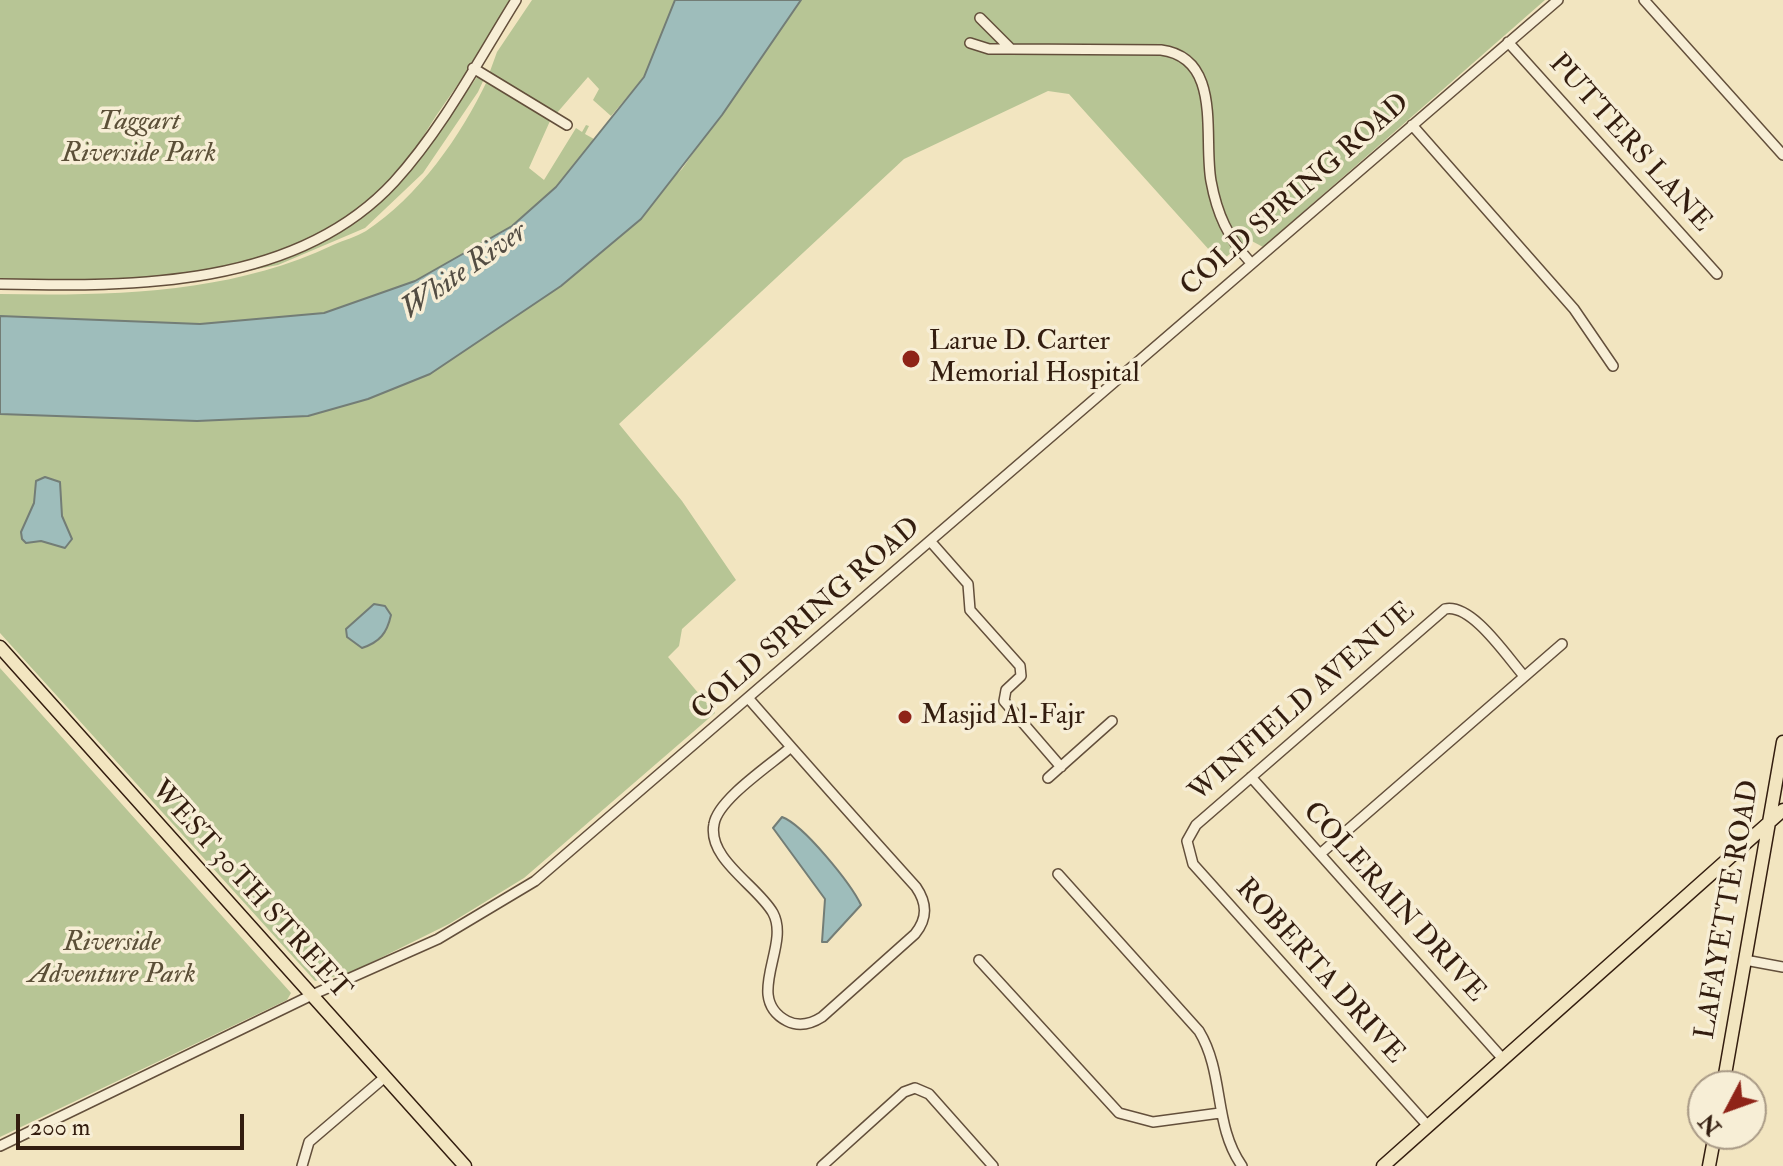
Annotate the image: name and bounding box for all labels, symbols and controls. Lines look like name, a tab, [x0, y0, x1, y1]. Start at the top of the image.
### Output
street label: PUTTERS LANE	[1540, 48, 1718, 240]
street label: COLD SPRING ROAD	[1175, 88, 1417, 304]
park label: Taggart Riverside Park	[62, 106, 216, 172]
water label: White River	[395, 216, 535, 328]
place label: Larue D. Carter Memorial Hospital	[929, 326, 1140, 392]
marker: Larue D. Carter Memorial Hospital	[900, 348, 922, 370]
street label: COLD SPRING ROAD	[686, 512, 928, 728]
street label: WINFIELD AVENUE	[1183, 596, 1423, 810]
place label: Masjid Al-Fajr	[921, 700, 1085, 734]
marker: Masjid Al-Fajr	[896, 708, 914, 726]
street label: WEST 30TH STREET	[143, 775, 357, 1007]
street label: LAFAYETTE ROAD	[1690, 778, 1768, 1042]
street label: COLERAIN DRIVE	[1294, 796, 1492, 1010]
street label: ROBERTA DRIVE	[1227, 873, 1411, 1071]
park label: Riverside Adventure Park	[28, 927, 196, 993]
north arrow	[1687, 1070, 1767, 1150]
scale bar	[20, 1098, 248, 1148]
text: N	[1693, 1108, 1727, 1141]
text: 200 m	[30, 1112, 90, 1143]

